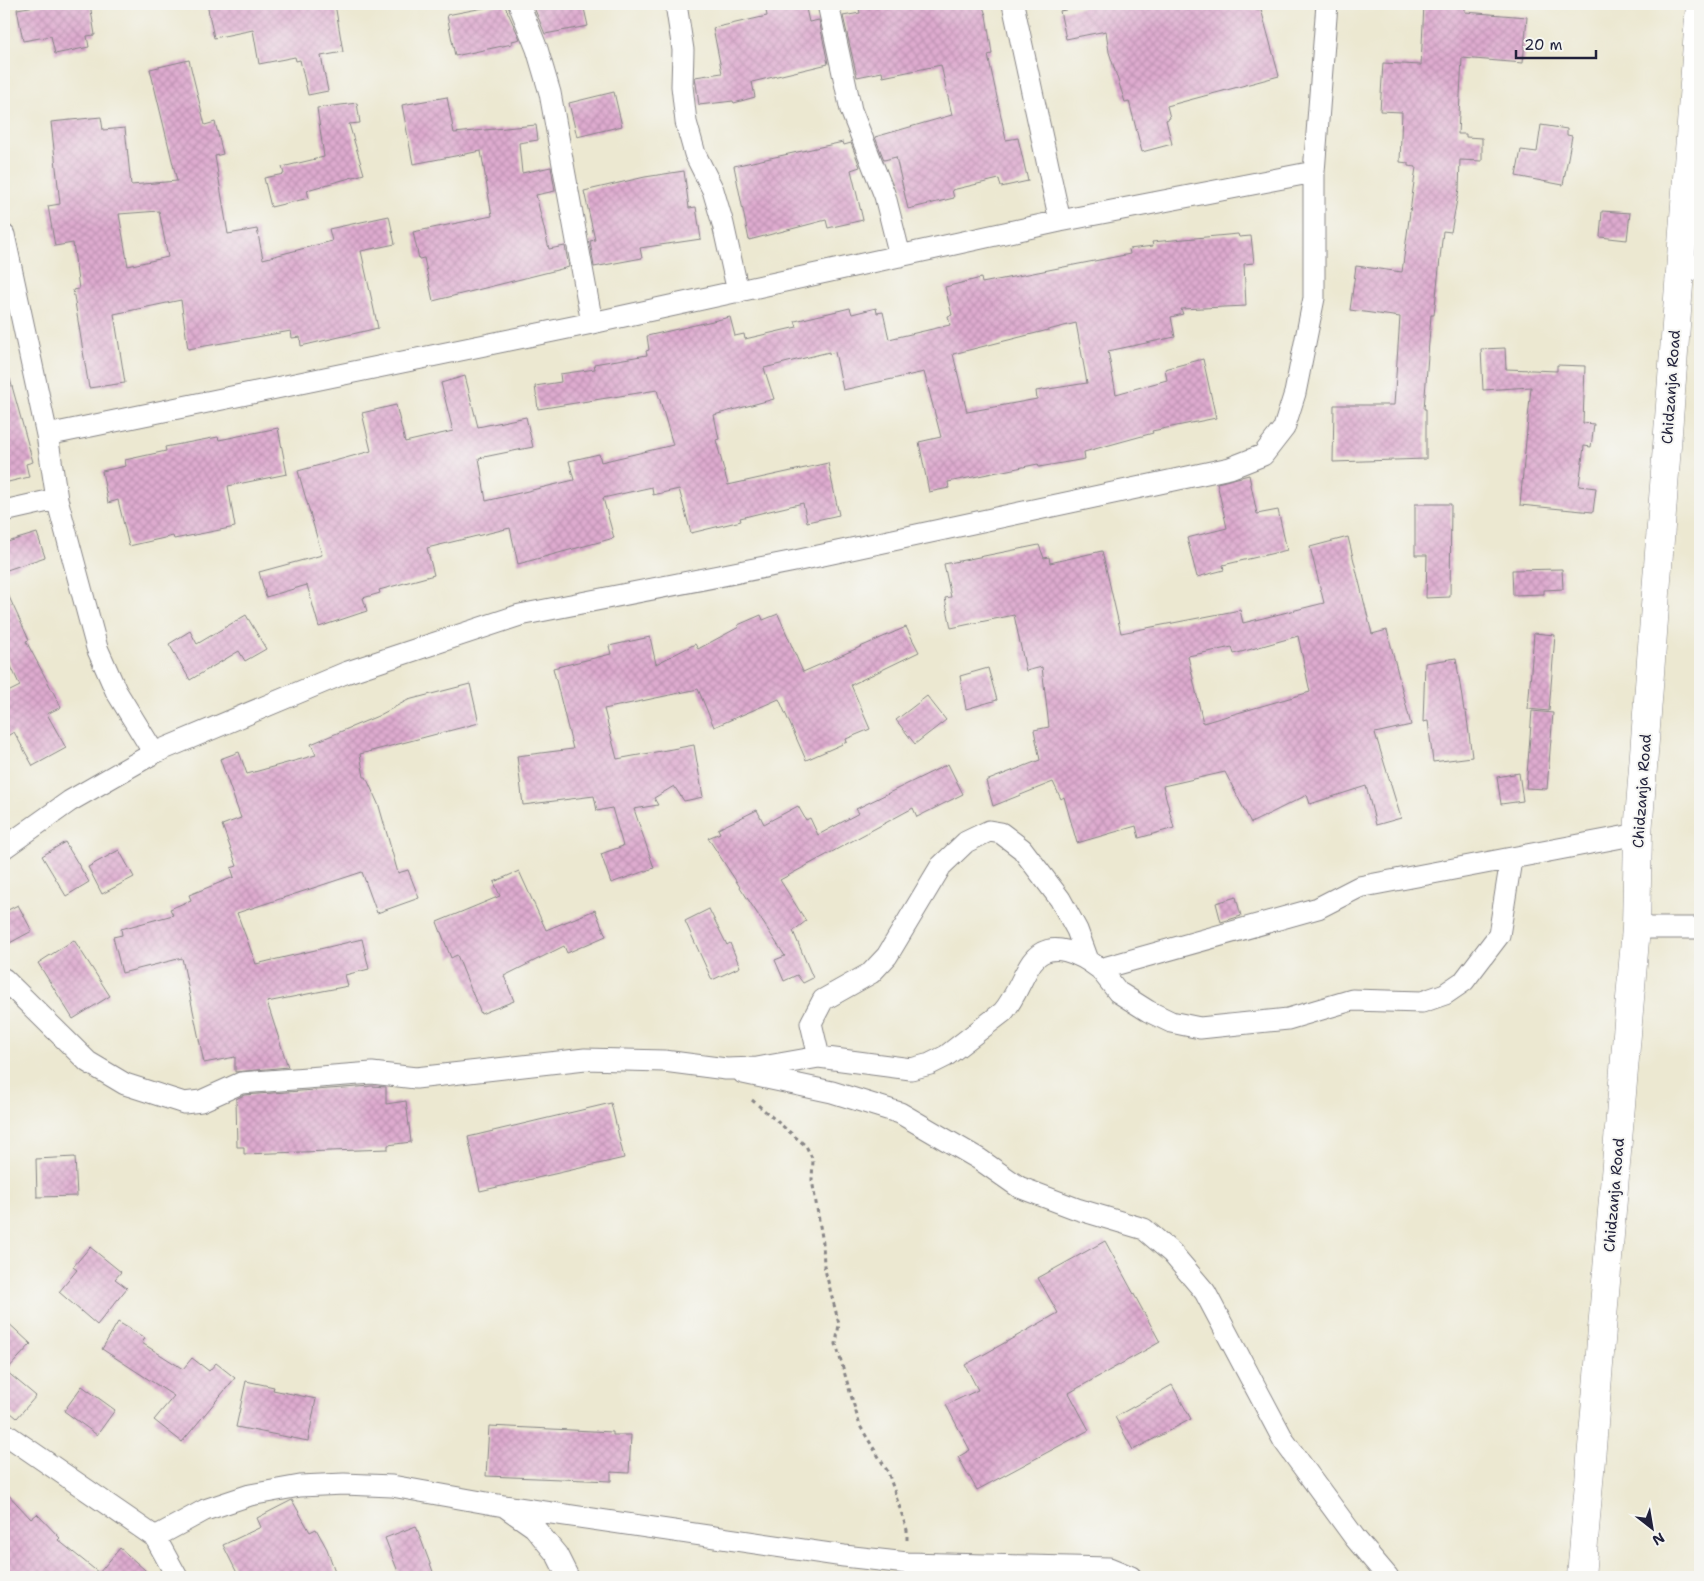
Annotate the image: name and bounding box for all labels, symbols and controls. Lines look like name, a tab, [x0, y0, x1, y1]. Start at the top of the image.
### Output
scale bar	[1516, 28, 1596, 60]
text: 20 m	[1524, 35, 1563, 55]
street label: Chidzanja Road	[1657, 329, 1685, 445]
street label: Chidzanja Road	[1628, 733, 1656, 849]
street label: Chidzanja Road	[1599, 1137, 1629, 1253]
north arrow	[1626, 1504, 1676, 1554]
text: N	[1649, 1529, 1668, 1550]

